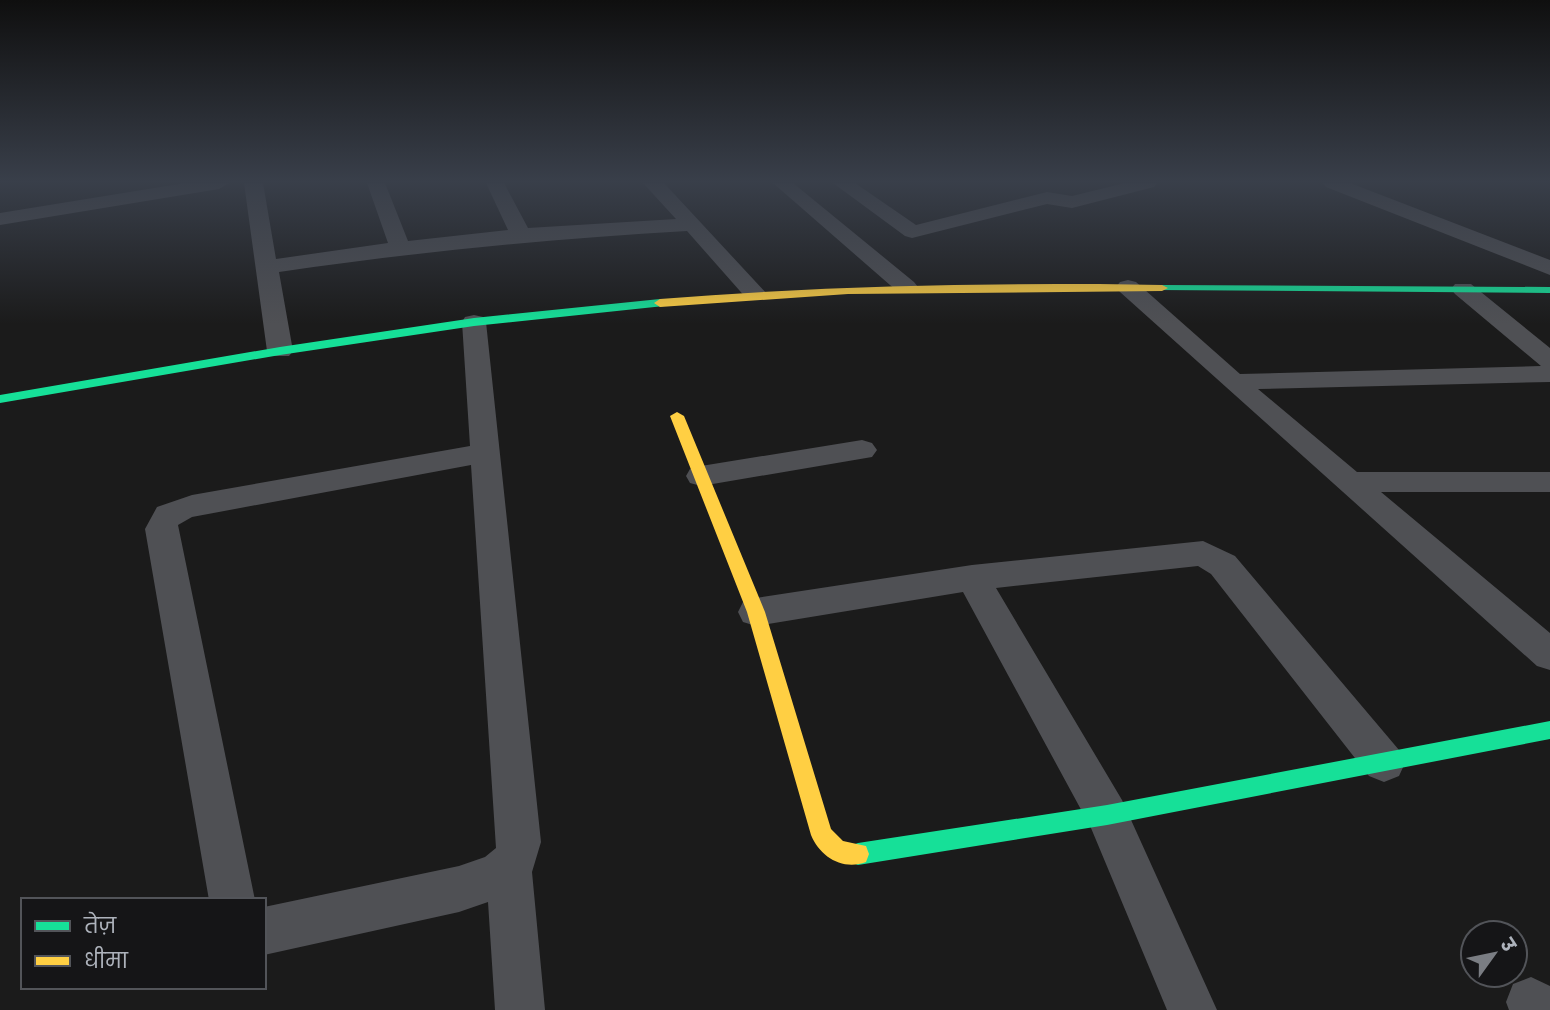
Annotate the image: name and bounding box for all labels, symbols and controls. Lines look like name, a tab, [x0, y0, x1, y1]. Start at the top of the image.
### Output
legend	[21, 898, 266, 989]
text: तेज़	[83, 911, 118, 940]
north arrow	[1459, 919, 1529, 989]
text: उ	[1493, 932, 1523, 958]
text: धीमा	[84, 946, 129, 975]

